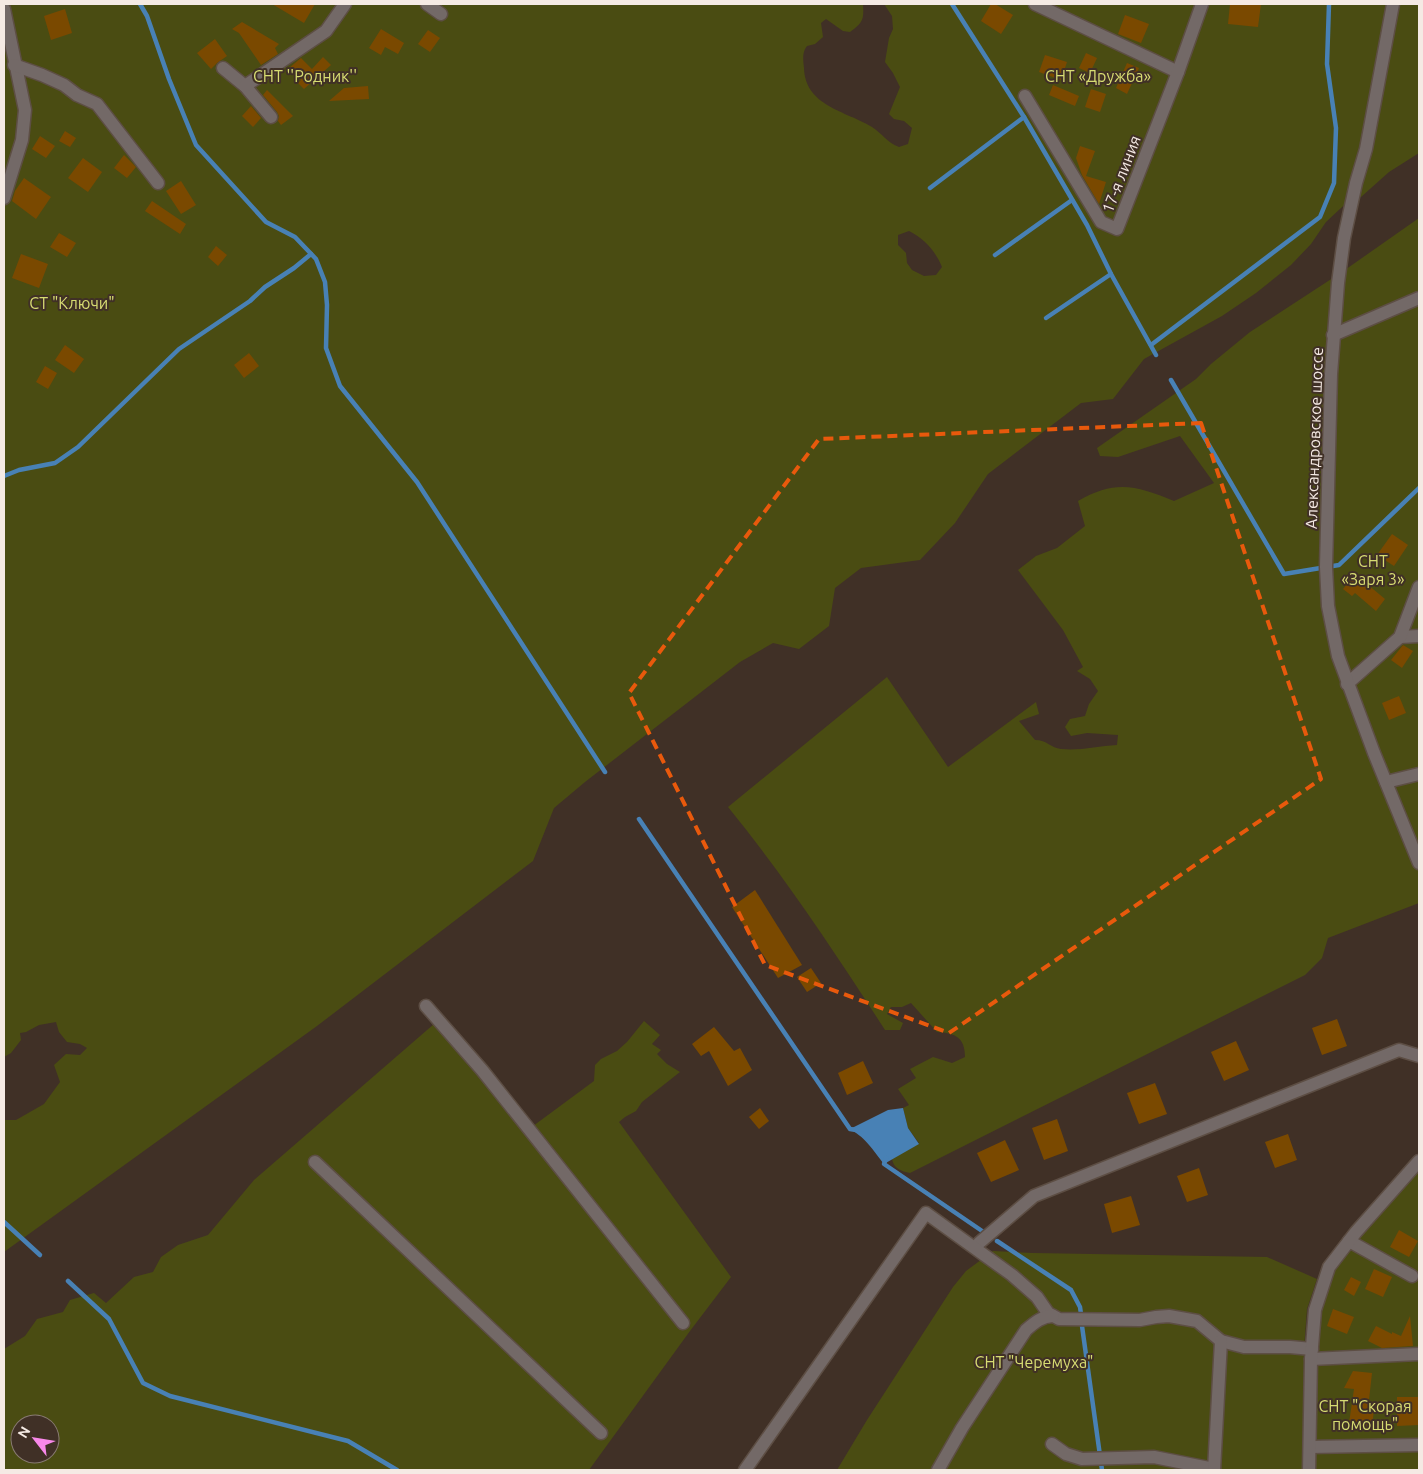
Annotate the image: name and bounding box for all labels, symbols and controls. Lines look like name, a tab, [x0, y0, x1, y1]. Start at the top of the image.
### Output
park label: СНТ ''Родник''	[253, 67, 357, 85]
park label: СНТ «Дружба»	[1045, 67, 1151, 85]
street label: 17-я линия	[1098, 133, 1144, 215]
park label: СТ "Ключи"	[29, 294, 115, 312]
street label: Александровское шоссе	[1302, 347, 1326, 529]
park label: СНТ «Заря 3»	[1342, 552, 1404, 588]
park label: СНТ "Черемуха"	[975, 1353, 1093, 1371]
park label: СНТ "Скорая помощь"	[1318, 1397, 1412, 1433]
north arrow	[10, 1414, 60, 1464]
text: N	[14, 1424, 33, 1441]

